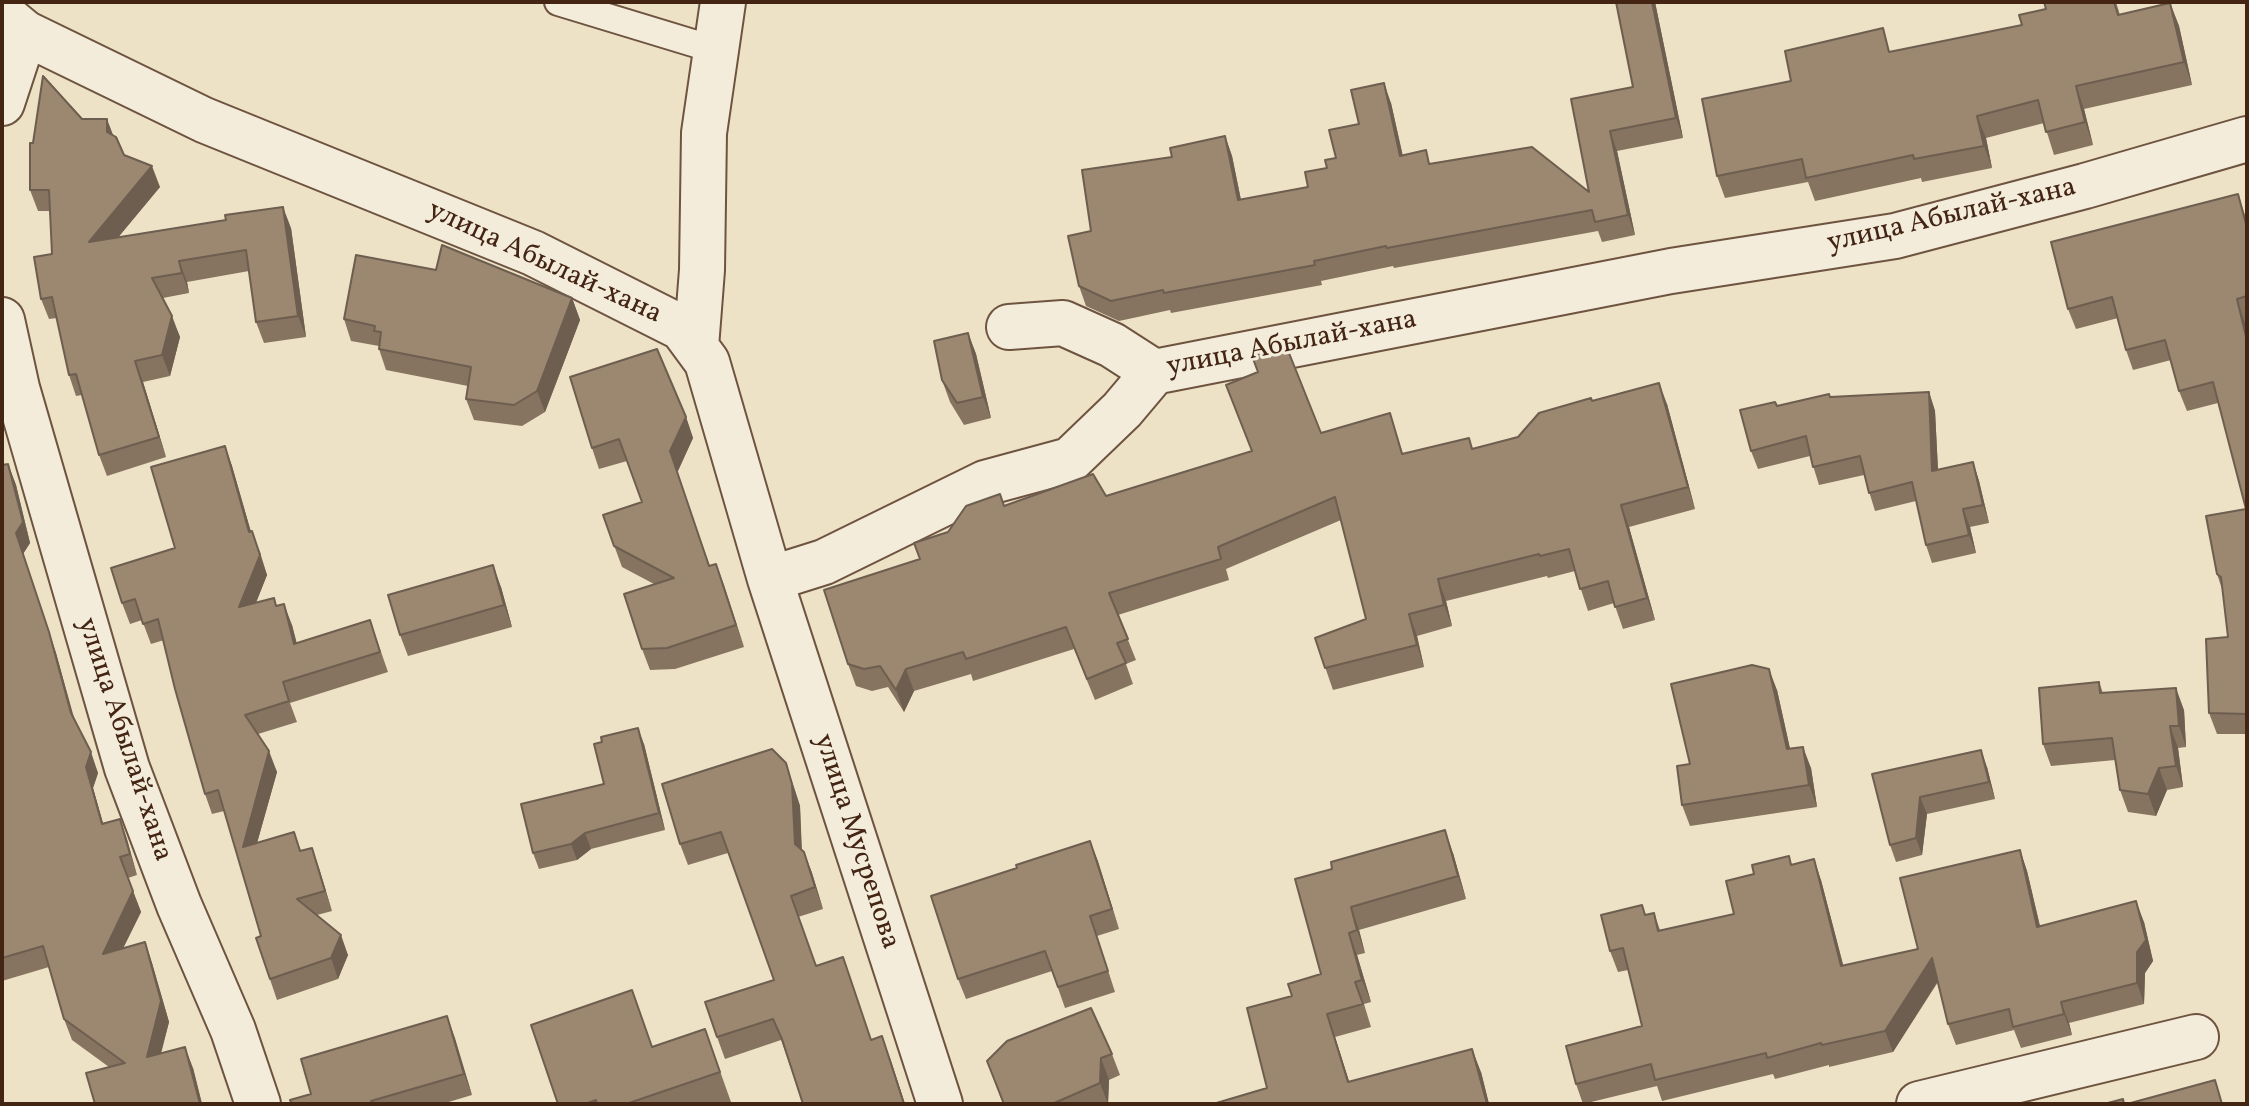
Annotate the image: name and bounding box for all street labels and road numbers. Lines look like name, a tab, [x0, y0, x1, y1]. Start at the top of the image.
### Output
street label: улица Абылай-хана	[1824, 172, 2080, 262]
street label: улица Абылай-хана	[422, 195, 666, 333]
street label: улица Абылай-хана	[1164, 304, 1420, 386]
street label: улица Абылай-хана	[68, 614, 178, 866]
street label: улица Мусрепова	[804, 730, 906, 954]

